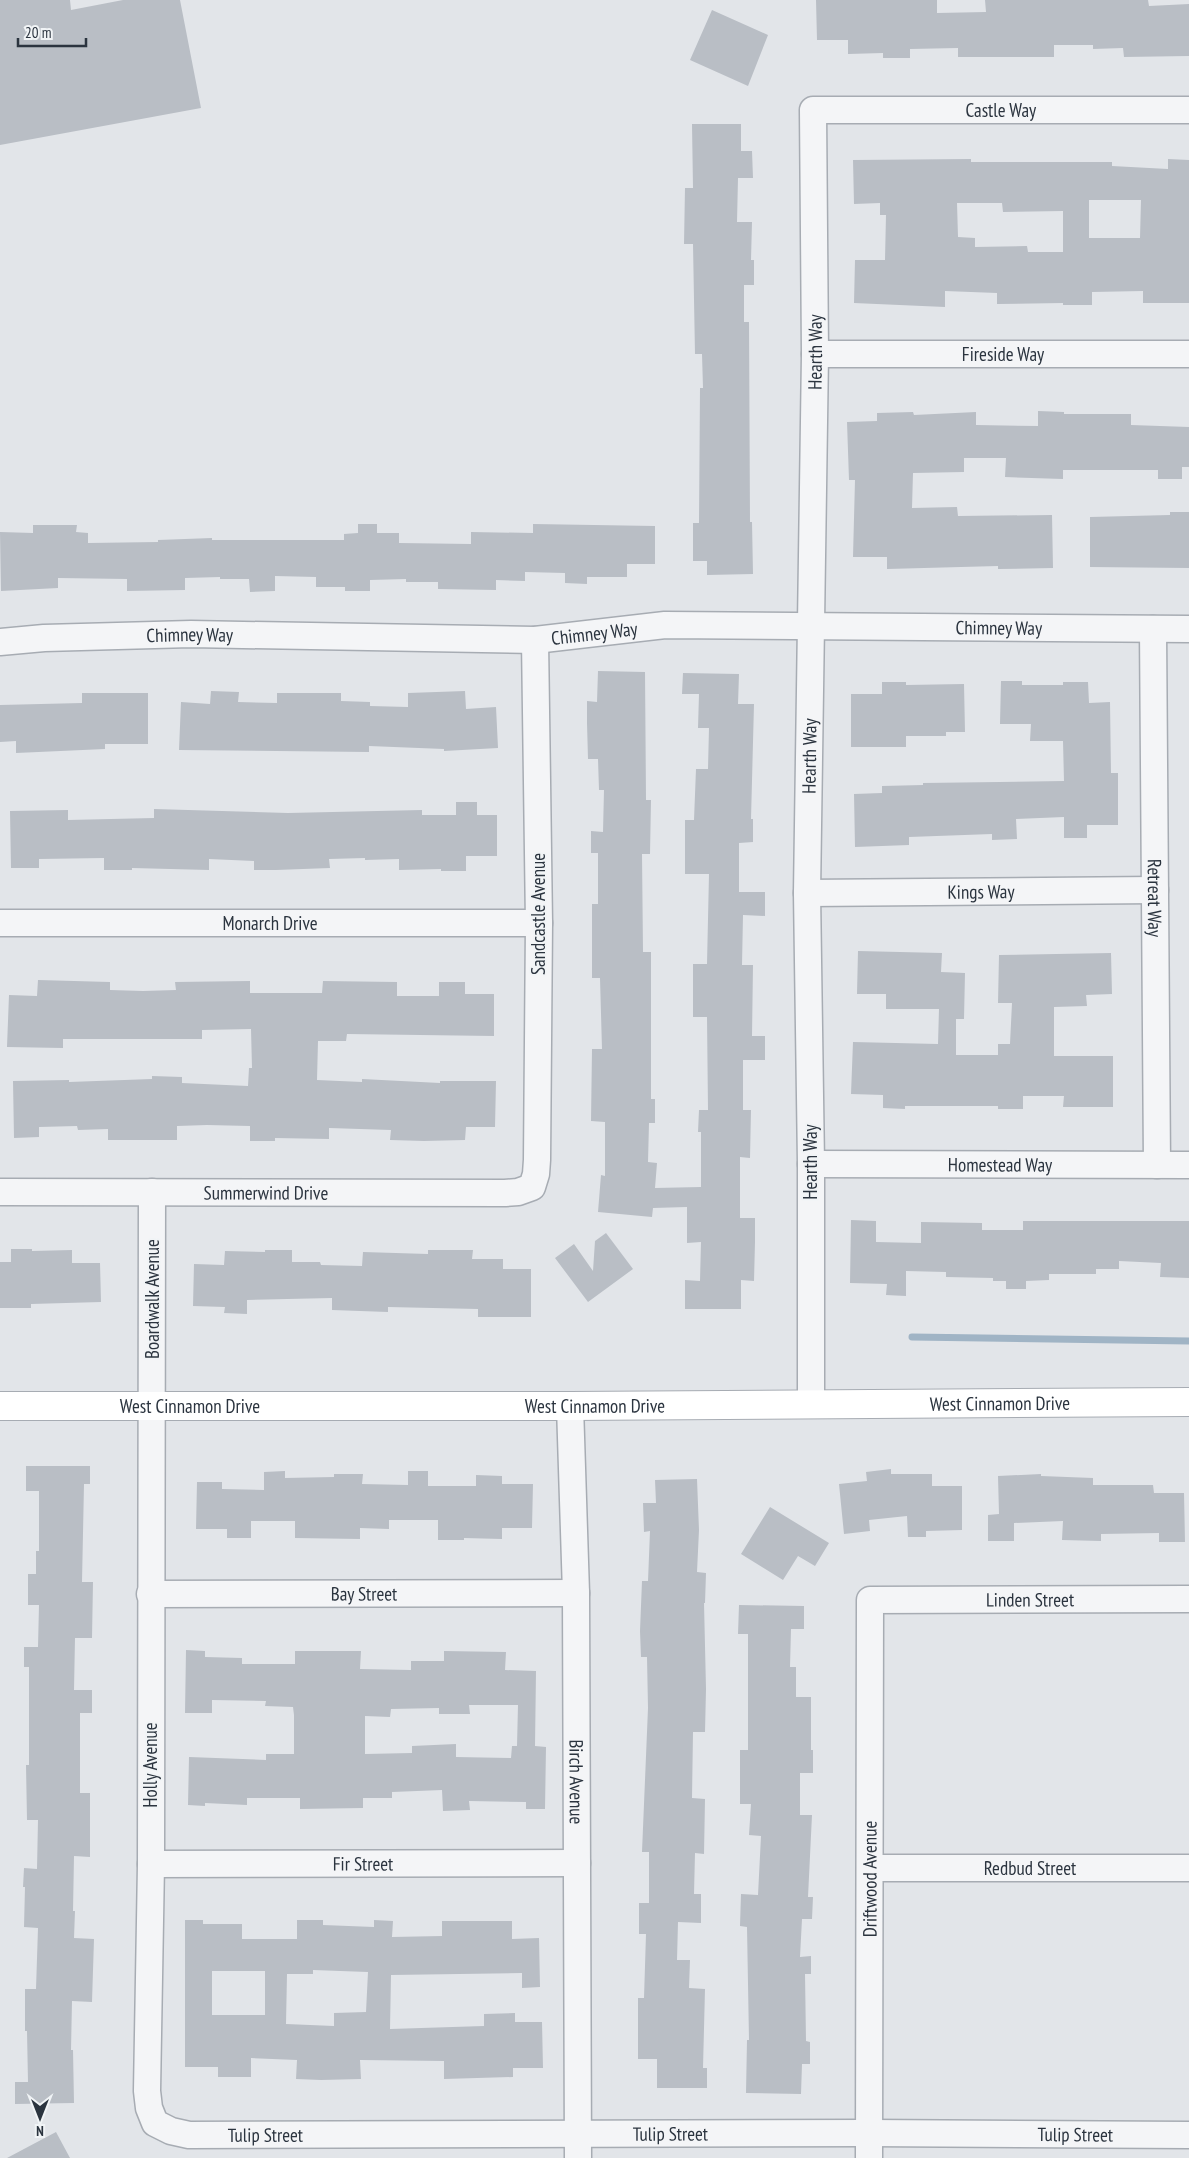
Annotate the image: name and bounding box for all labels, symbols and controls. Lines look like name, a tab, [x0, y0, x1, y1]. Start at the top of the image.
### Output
scale bar	[18, 15, 85, 47]
text: 20 m	[25, 23, 51, 42]
street label: Castle Way	[966, 98, 1037, 122]
street label: Hearth Way	[802, 313, 827, 390]
street label: Fireside Way	[962, 342, 1045, 366]
street label: Chimney Way	[955, 615, 1043, 640]
street label: Chimney Way	[550, 616, 640, 650]
street label: Chimney Way	[146, 622, 234, 647]
street label: Hearth Way	[796, 717, 822, 794]
street label: Sandcastle Avenue	[526, 853, 550, 975]
street label: Retreat Way	[1143, 859, 1167, 938]
street label: Kings Way	[947, 879, 1016, 904]
street label: Monarch Drive	[222, 911, 318, 935]
street label: Hearth Way	[798, 1123, 822, 1200]
street label: Homestead Way	[948, 1152, 1053, 1177]
street label: Summerwind Drive	[204, 1180, 329, 1205]
street label: Boardwalk Avenue	[140, 1239, 164, 1359]
street label: West Cinnamon Drive	[930, 1391, 1070, 1416]
street label: West Cinnamon Drive	[525, 1393, 665, 1418]
street label: West Cinnamon Drive	[120, 1394, 260, 1418]
street label: Bay Street	[331, 1581, 398, 1606]
street label: Linden Street	[986, 1587, 1075, 1612]
street label: Holly Avenue	[138, 1722, 162, 1808]
street label: Birch Avenue	[565, 1739, 589, 1825]
street label: Driftwood Avenue	[857, 1821, 882, 1937]
street label: Fir Street	[333, 1851, 394, 1876]
street label: Redbud Street	[984, 1856, 1077, 1880]
north arrow	[15, 2093, 65, 2143]
street label: Tulip Street	[633, 2121, 709, 2146]
text: N	[36, 2122, 44, 2140]
street label: Tulip Street	[1038, 2122, 1114, 2147]
street label: Tulip Street	[228, 2123, 304, 2147]

